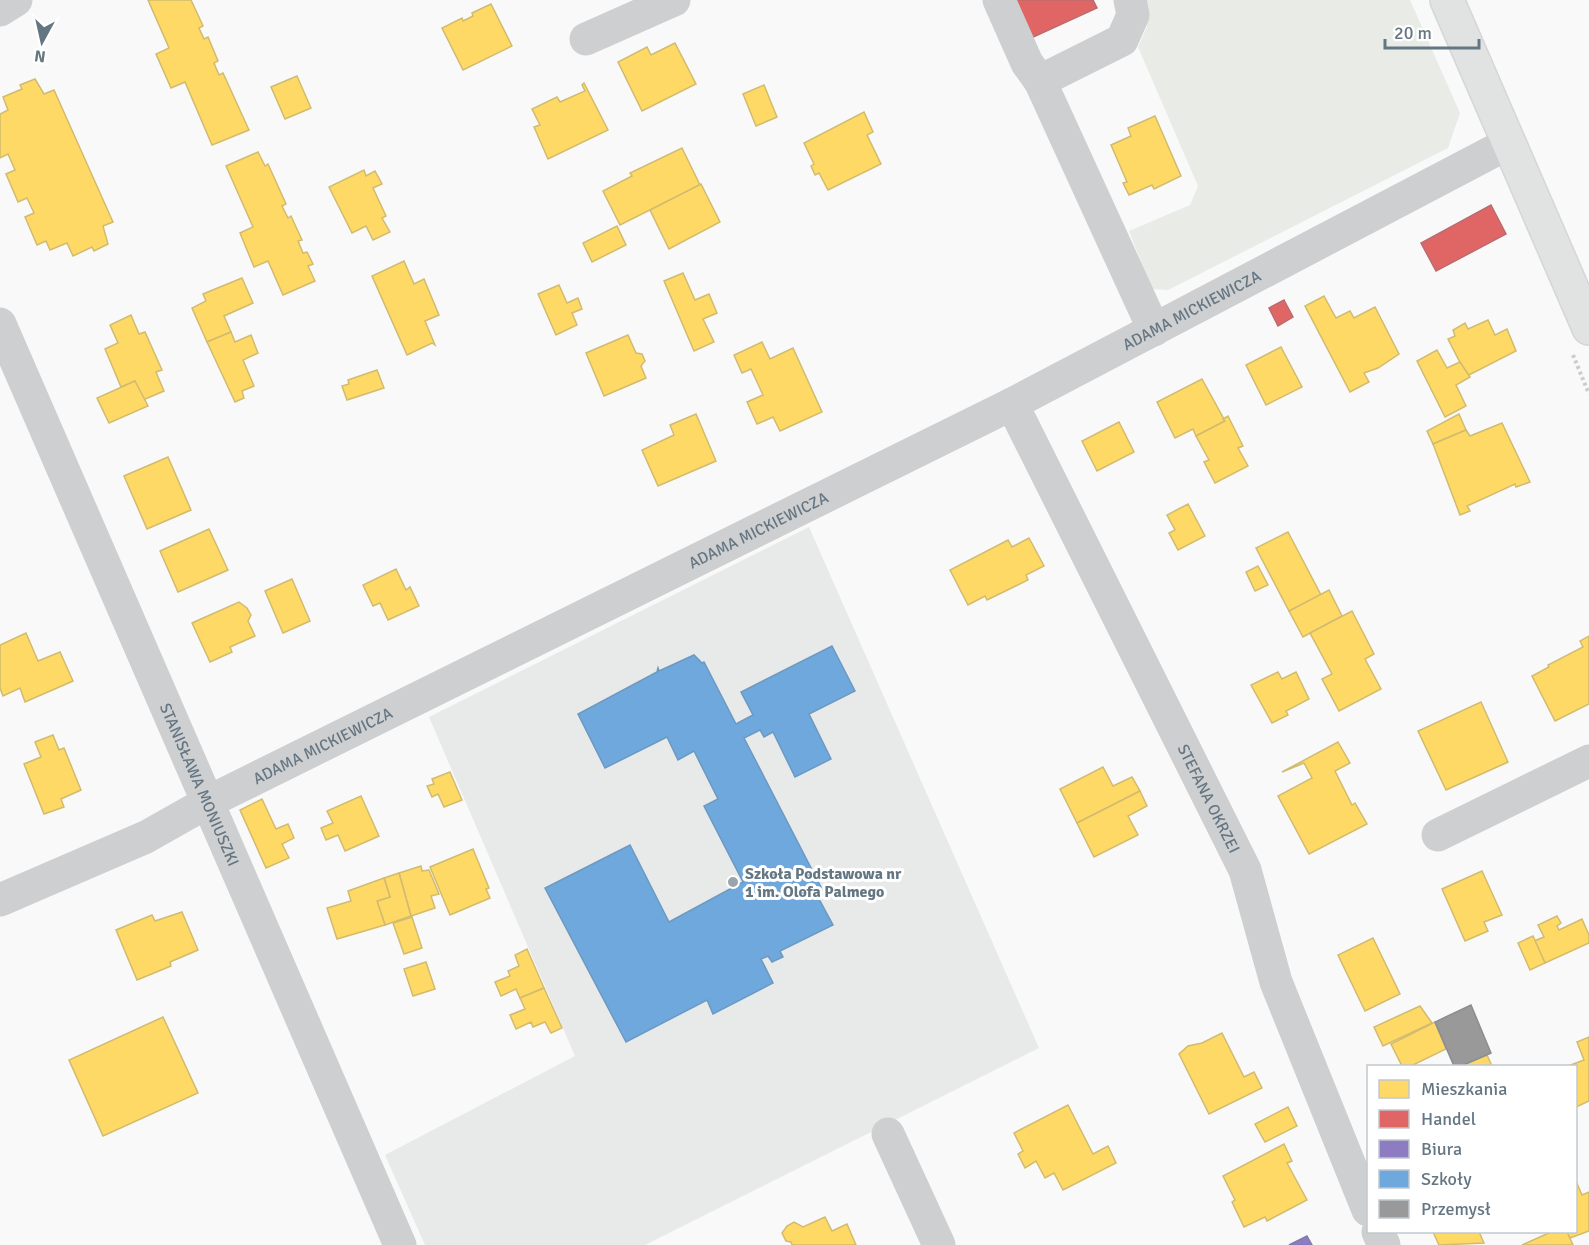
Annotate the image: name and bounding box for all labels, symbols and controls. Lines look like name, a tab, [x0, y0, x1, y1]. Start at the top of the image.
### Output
north arrow	[12, 12, 72, 72]
scale bar	[1385, 12, 1480, 50]
text: 20 m	[1394, 22, 1432, 44]
text: N	[33, 45, 47, 67]
street label: ADAMA MICKIEWICZA	[1119, 266, 1265, 355]
street label: ADAMA MICKIEWICZA	[685, 488, 832, 574]
street label: STANISŁAWA MONIUSZKI	[155, 700, 243, 869]
street label: ADAMA MICKIEWICZA	[250, 703, 396, 789]
street label: STEFANA OKRZEI	[1173, 741, 1244, 857]
place label: Szkoła Podstawowa nr 1 im. Olofa Palmego	[745, 864, 902, 902]
marker: Szkoła Podstawowa nr 1 im. Olofa Palmego	[726, 875, 740, 889]
legend	[1367, 1065, 1577, 1233]
text: Mieszkania	[1421, 1078, 1507, 1100]
text: Handel	[1421, 1108, 1476, 1130]
text: Biura	[1421, 1138, 1462, 1160]
text: Szkoły	[1421, 1168, 1472, 1190]
text: Przemysł	[1421, 1198, 1491, 1220]

